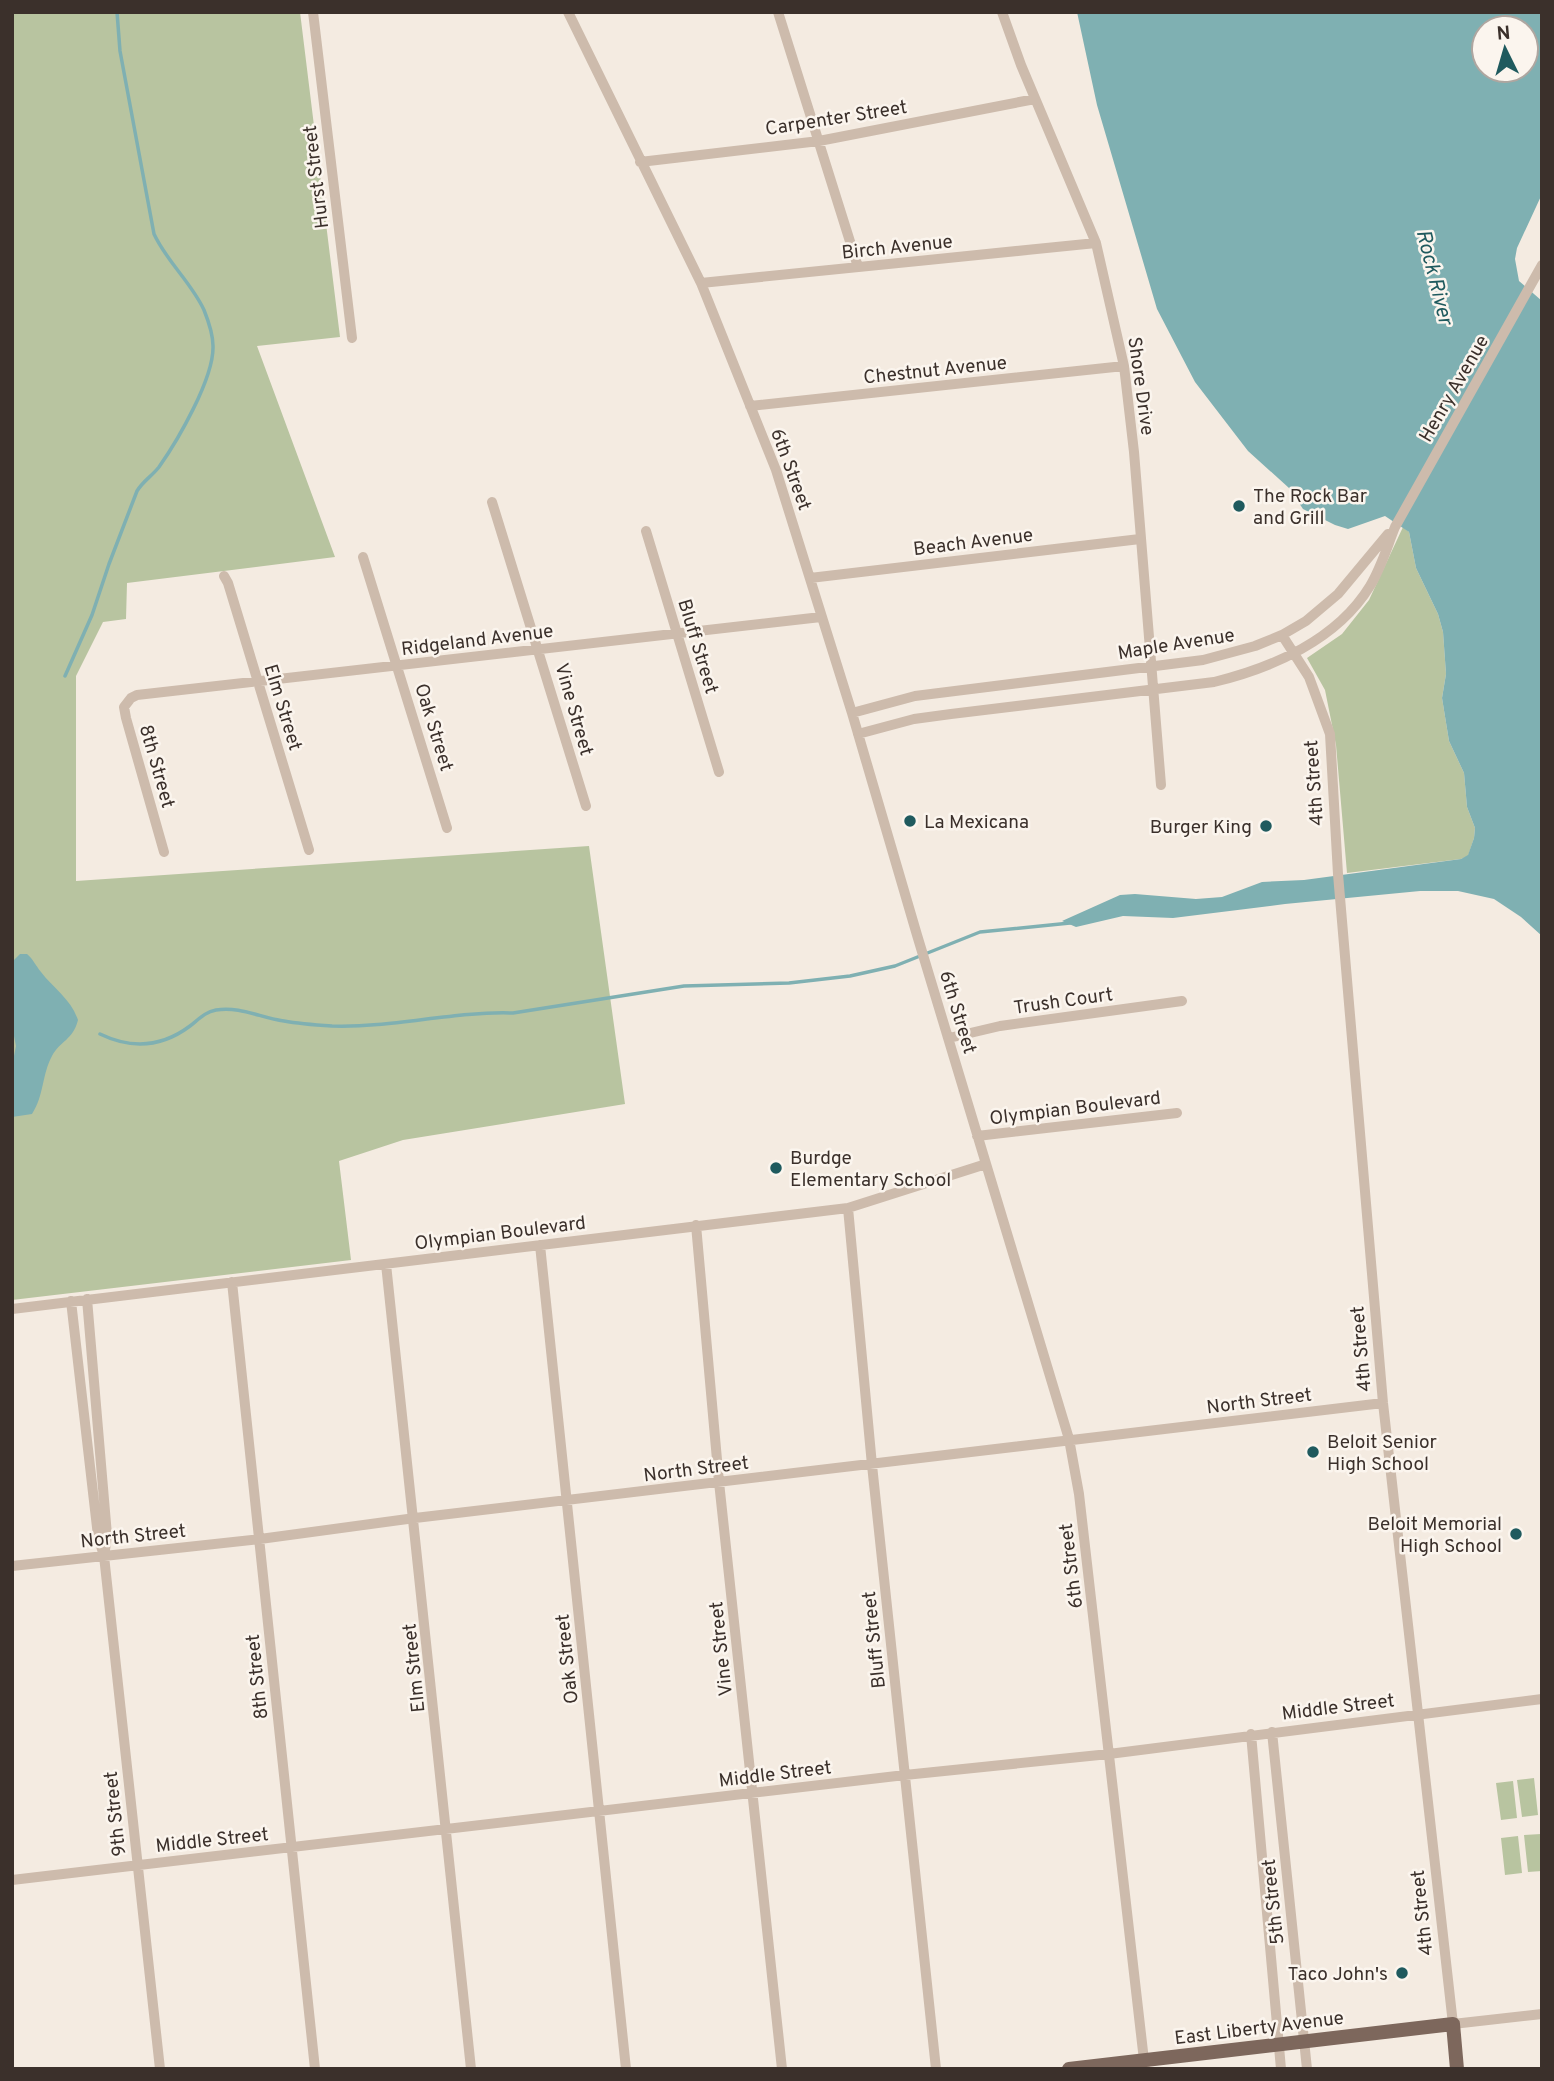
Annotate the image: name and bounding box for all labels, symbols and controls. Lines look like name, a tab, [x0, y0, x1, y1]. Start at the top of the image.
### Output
north arrow	[1470, 14, 1540, 84]
text: N	[1496, 22, 1512, 47]
street label: Carpenter Street	[764, 96, 909, 142]
street label: Hurst Street	[299, 124, 335, 230]
water label: Rock River	[1409, 227, 1459, 330]
street label: Birch Avenue	[840, 230, 954, 266]
street label: Henry Avenue	[1414, 331, 1495, 447]
street label: Shore Drive	[1121, 335, 1159, 437]
street label: Chestnut Avenue	[862, 352, 1008, 390]
street label: 6th Street	[764, 425, 816, 514]
place label: The Rock Bar and Grill	[1253, 485, 1368, 531]
marker: The Rock Bar and Grill	[1231, 498, 1247, 514]
street label: Beach Avenue	[912, 524, 1034, 562]
street label: Bluff Street	[671, 596, 723, 697]
street label: Ridgeland Avenue	[400, 620, 555, 662]
street label: Maple Avenue	[1116, 624, 1237, 666]
street label: Vine Street	[548, 660, 598, 759]
street label: Elm Street	[258, 661, 307, 754]
street label: Oak Street	[408, 681, 458, 774]
street label: 8th Street	[133, 722, 179, 811]
street label: 4th Street	[1300, 739, 1330, 827]
place label: La Mexicana	[924, 811, 1029, 835]
marker: La Mexicana	[902, 813, 918, 829]
place label: Burger King	[1150, 816, 1252, 840]
marker: Burger King	[1258, 818, 1274, 834]
street label: 6th Street	[933, 968, 981, 1057]
street label: Trush Court	[1012, 983, 1115, 1021]
street label: Olympian Boulevard	[988, 1087, 1162, 1131]
place label: Burdge Elementary School	[790, 1147, 951, 1193]
marker: Burdge Elementary School	[768, 1160, 784, 1176]
street label: Olympian Boulevard	[413, 1212, 587, 1256]
street label: 4th Street	[1346, 1305, 1378, 1393]
street label: North Street	[1205, 1384, 1313, 1420]
place label: Beloit Senior High School	[1327, 1431, 1437, 1477]
marker: Beloit Senior High School	[1305, 1444, 1321, 1460]
street label: North Street	[642, 1452, 750, 1488]
place label: Beloit Memorial High School	[1367, 1513, 1502, 1559]
street label: North Street	[79, 1520, 187, 1554]
street label: 6th Street	[1055, 1522, 1089, 1610]
marker: Beloit Memorial High School	[1508, 1526, 1524, 1542]
street label: Bluff Street	[858, 1590, 892, 1690]
street label: Vine Street	[705, 1600, 739, 1697]
street label: Oak Street	[551, 1613, 585, 1705]
street label: Elm Street	[398, 1622, 432, 1713]
street label: 8th Street	[242, 1633, 274, 1721]
street label: Middle Street	[1280, 1689, 1396, 1727]
street label: Middle Street	[717, 1756, 833, 1794]
street label: 9th Street	[100, 1770, 132, 1858]
street label: Middle Street	[155, 1823, 270, 1859]
street label: 5th Street	[1258, 1858, 1290, 1946]
street label: 4th Street	[1407, 1869, 1439, 1957]
place label: Taco John's	[1288, 1963, 1388, 1987]
marker: Taco John's	[1394, 1965, 1410, 1981]
street label: East Liberty Avenue	[1173, 2007, 1345, 2051]

